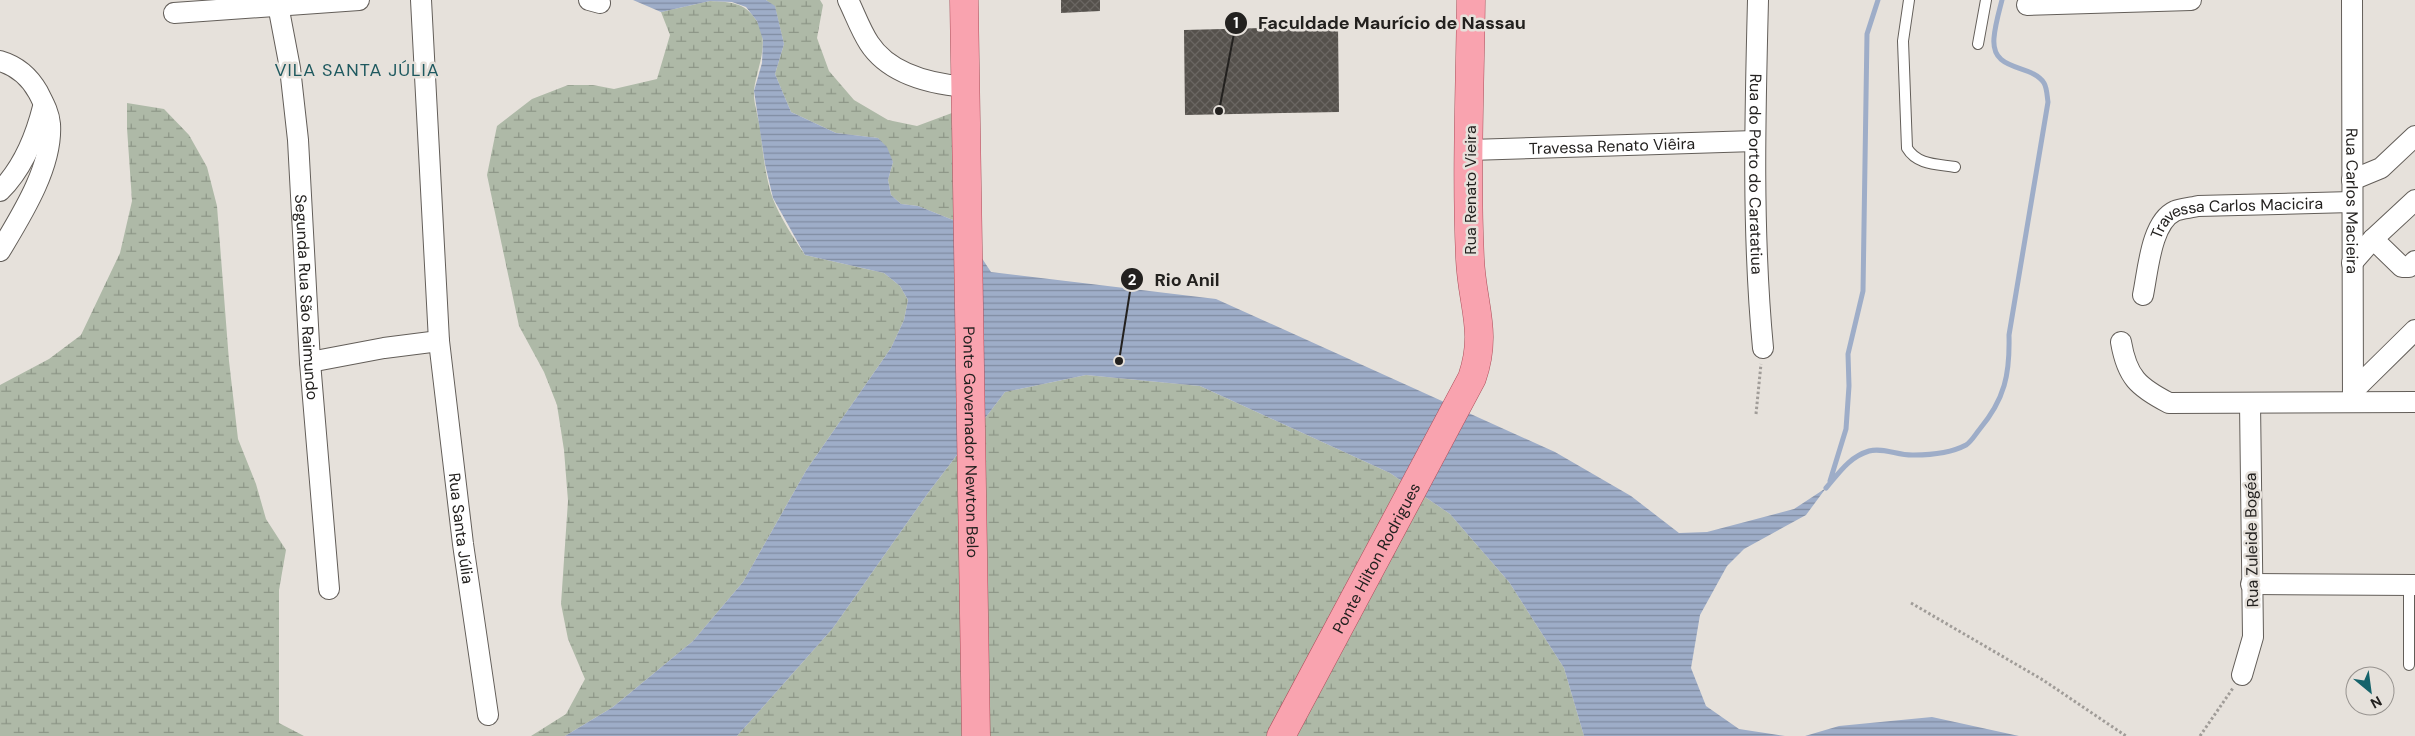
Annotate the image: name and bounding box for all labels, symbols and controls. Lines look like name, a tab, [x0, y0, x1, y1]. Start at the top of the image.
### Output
callout: Faculdade Maurício de Nassau	[1223, 6, 1536, 39]
text: Faculdade Maurício de Nassau	[1258, 11, 1526, 35]
text: 1	[1233, 13, 1239, 33]
district label: VILA SANTA JÚLIA	[274, 58, 440, 82]
street label: Rua do Porto do Caratatiua	[1744, 73, 1768, 275]
street label: Rua Renato Vieira	[1460, 125, 1481, 255]
street label: Rua Carlos Macieira	[2341, 128, 2363, 274]
street label: Travessa Renato Viêira	[1528, 133, 1695, 159]
street label: Travessa Carlos Macicira	[2146, 193, 2323, 242]
street label: Segunda Rua São Raimundo	[290, 194, 323, 401]
callout: Rio Anil	[1120, 263, 1230, 296]
text: Rio Anil	[1154, 268, 1220, 292]
text: 2	[1128, 270, 1137, 290]
street label: Ponte Governador Newton Belo	[958, 326, 983, 558]
street label: Rua Santa Júlia	[444, 472, 479, 585]
street label: Rua Zuleide Bogéa	[2240, 473, 2263, 607]
street label: Ponte Hilton Rodrigues	[1328, 479, 1425, 637]
north arrow	[2345, 666, 2395, 716]
text: N	[2367, 692, 2385, 713]

